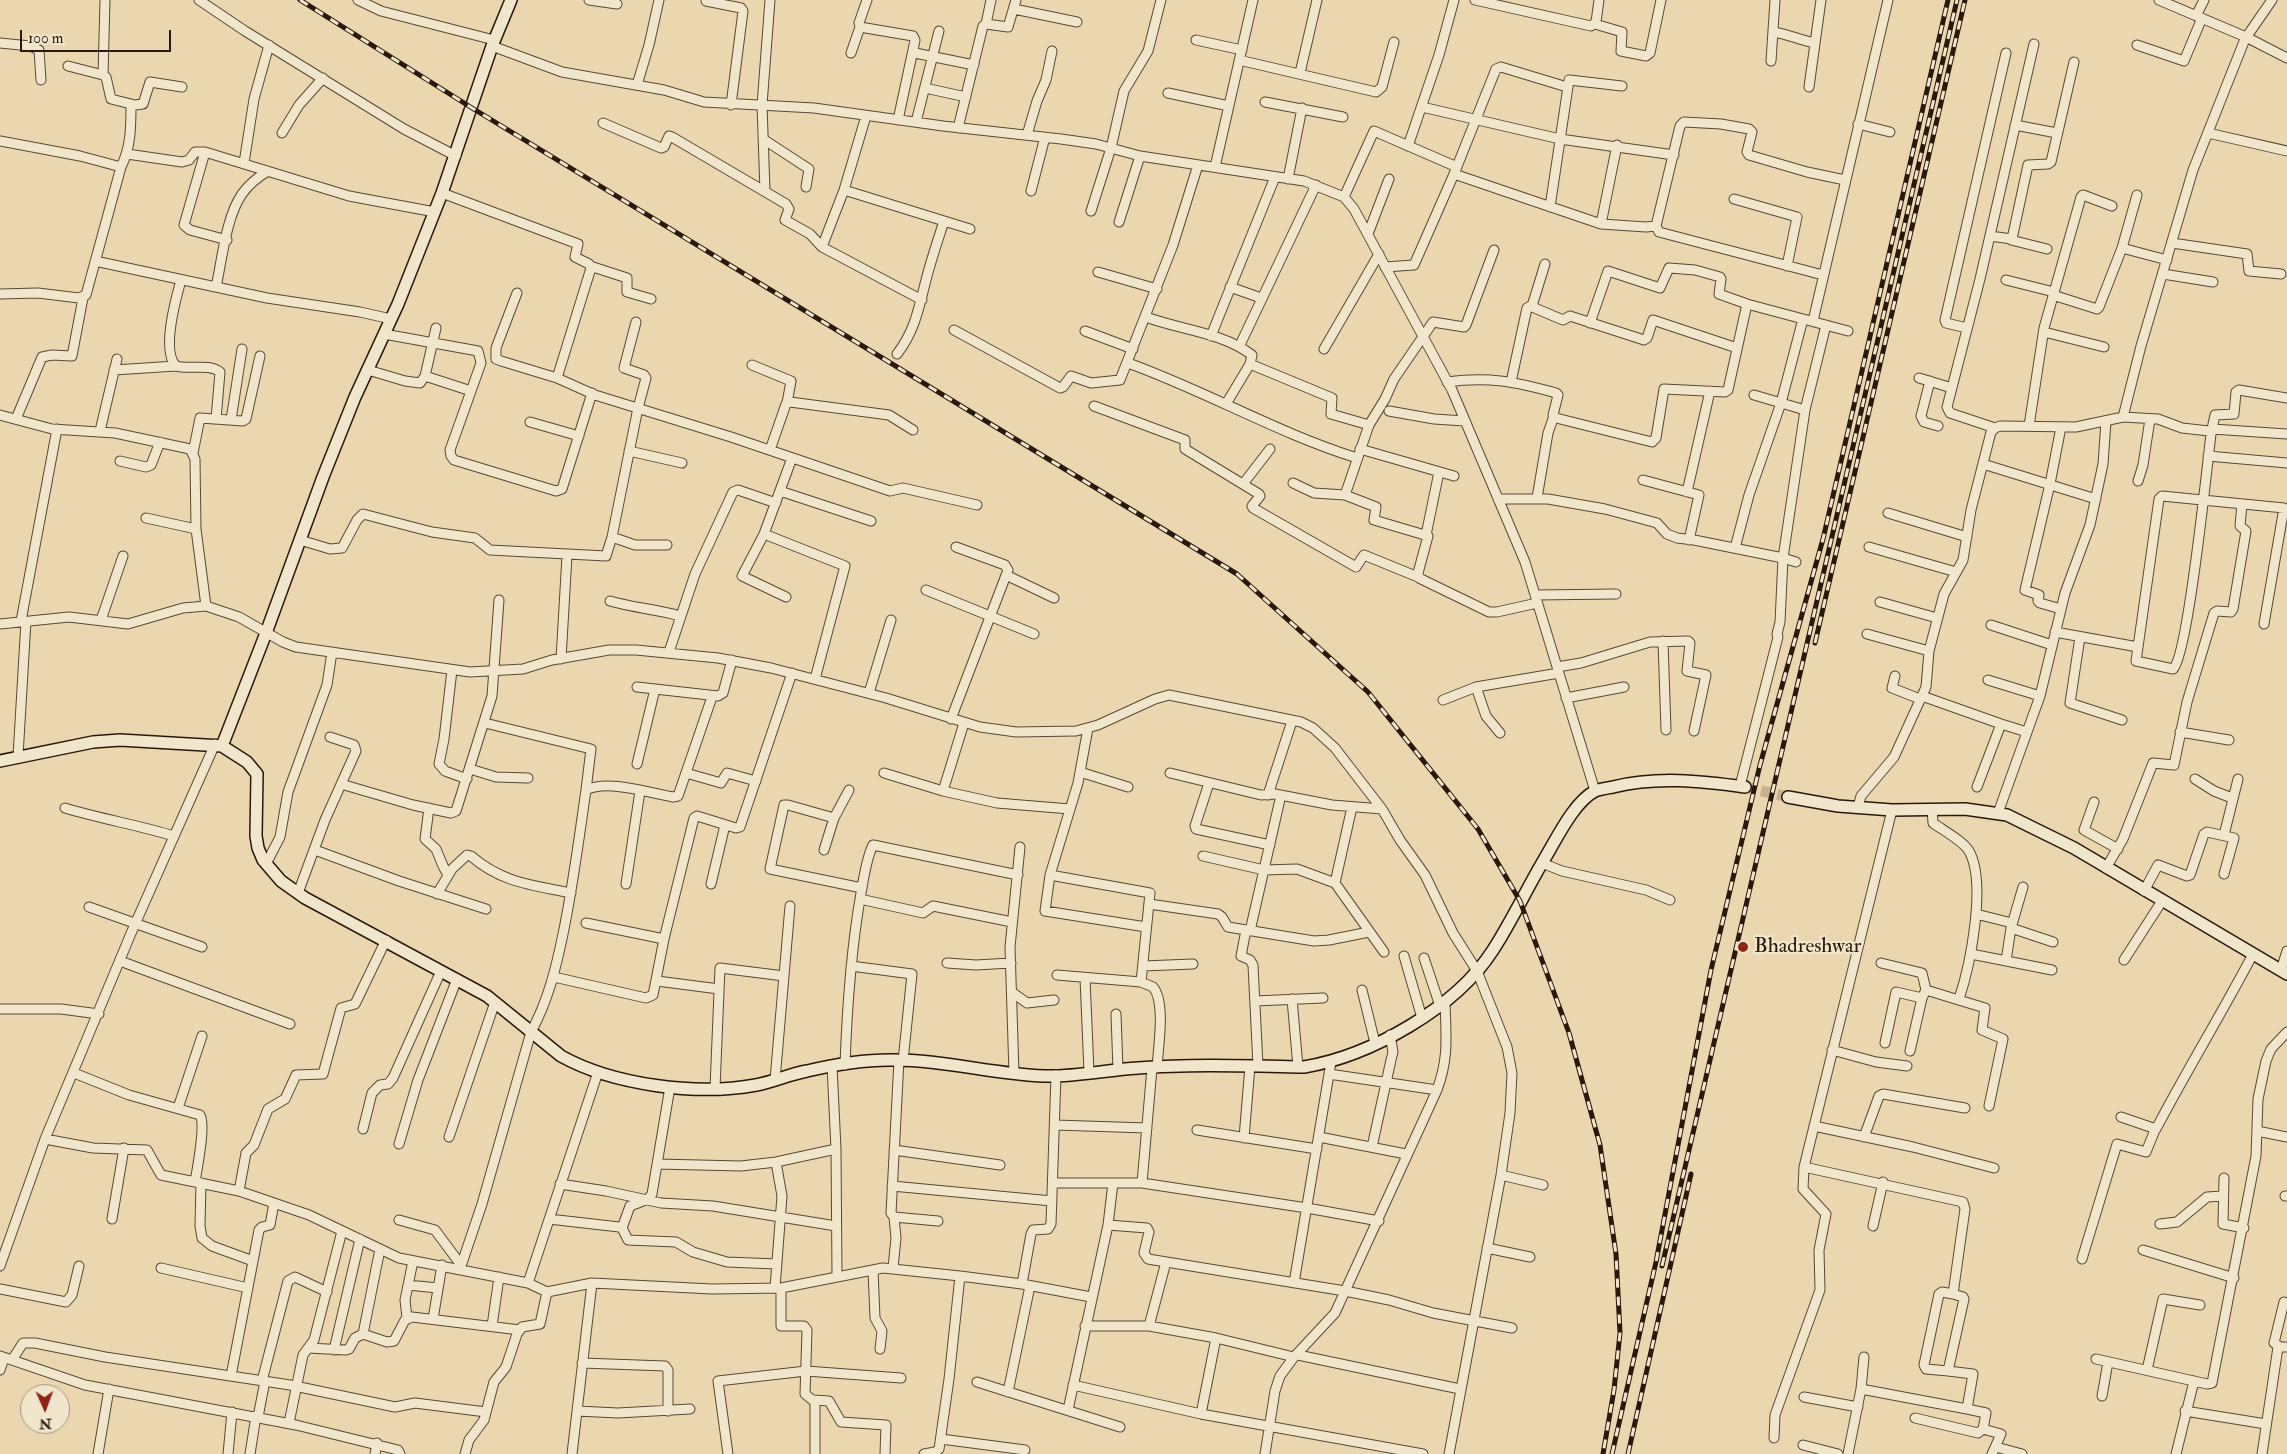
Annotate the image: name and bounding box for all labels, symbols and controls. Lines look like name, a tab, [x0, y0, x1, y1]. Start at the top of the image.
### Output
scale bar	[22, 20, 174, 52]
text: 100 m	[28, 29, 63, 48]
place label: Bhadreshwar	[1754, 934, 1861, 960]
marker: Bhadreshwar	[1736, 940, 1750, 954]
north arrow	[20, 1384, 70, 1434]
text: N	[39, 1415, 52, 1432]

